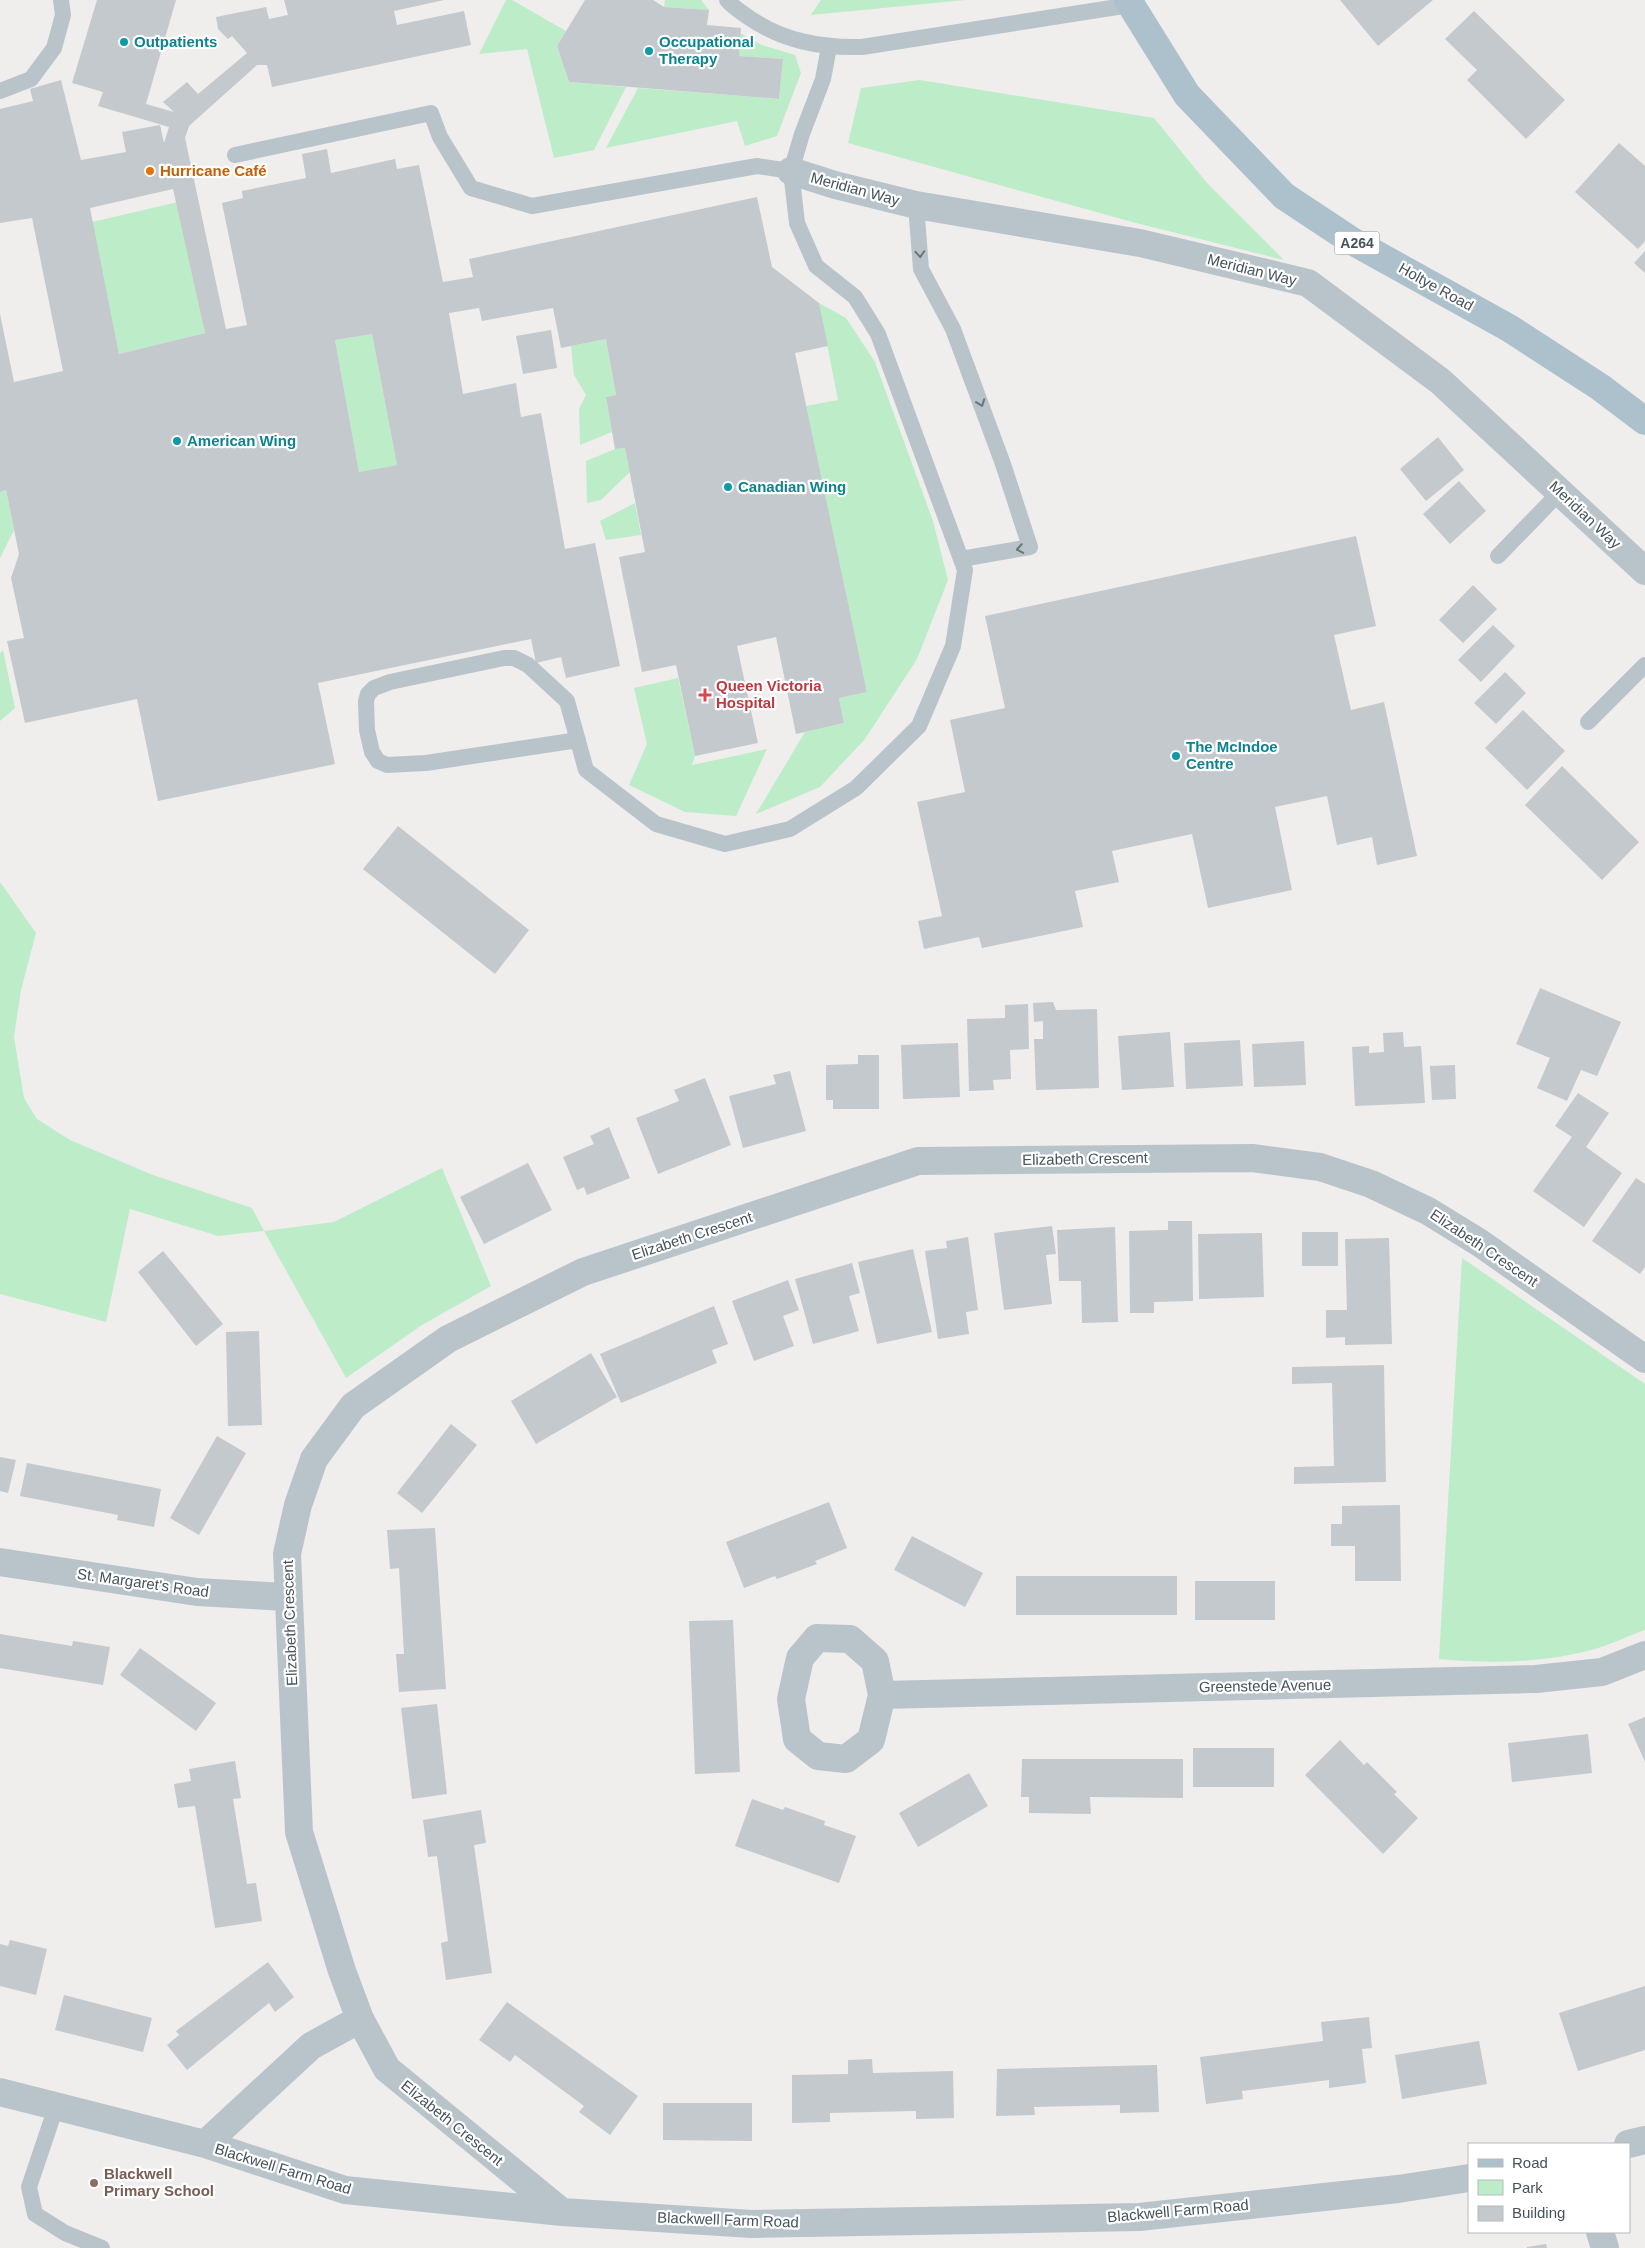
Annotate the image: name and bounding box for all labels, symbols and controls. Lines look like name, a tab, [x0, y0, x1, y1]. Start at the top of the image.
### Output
place label: Outpatients	[134, 33, 217, 50]
place label: Occupational Therapy	[659, 33, 754, 67]
marker: Outpatients	[118, 36, 130, 48]
marker: Occupational Therapy	[643, 45, 655, 57]
place label: Hurricane Café	[160, 162, 267, 179]
marker: Hurricane Café	[144, 165, 156, 177]
street label: Meridian Way	[809, 169, 902, 209]
road number: A264	[1334, 232, 1380, 254]
one-way arrow	[914, 250, 925, 258]
street label: Meridian Way	[1206, 250, 1299, 289]
street label: Holtye Road	[1396, 259, 1476, 314]
one-way arrow	[975, 399, 985, 407]
place label: American Wing	[187, 432, 296, 449]
marker: American Wing	[171, 435, 183, 447]
street label: Meridian Way	[1546, 477, 1625, 552]
place label: Canadian Wing	[738, 478, 846, 495]
marker: Canadian Wing	[722, 481, 734, 493]
one-way arrow	[1016, 544, 1024, 554]
place label: Queen Victoria Hospital	[716, 677, 822, 711]
marker: Queen Victoria Hospital	[698, 688, 712, 702]
place label: The McIndoe Centre	[1186, 738, 1278, 772]
marker: The McIndoe Centre	[1170, 750, 1182, 762]
street label: Elizabeth Crescent	[1022, 1149, 1149, 1168]
street label: Elizabeth Crescent	[1427, 1205, 1542, 1290]
street label: Elizabeth Crescent	[629, 1208, 755, 1263]
street label: Elizabeth Crescent	[279, 1559, 300, 1686]
street label: St. Margaret's Road	[76, 1565, 210, 1600]
street label: Greenstede Avenue	[1199, 1676, 1331, 1695]
street label: Elizabeth Crescent	[398, 2076, 507, 2169]
street label: Blackwell Farm Road	[213, 2140, 353, 2197]
legend	[1468, 2143, 1630, 2233]
text: Road	[1512, 2154, 1548, 2171]
place label: Blackwell Primary School	[104, 2165, 214, 2199]
marker: Blackwell Primary School	[88, 2177, 100, 2189]
text: Park	[1512, 2179, 1543, 2196]
street label: Blackwell Farm Road	[1107, 2196, 1249, 2225]
text: Building	[1512, 2204, 1565, 2221]
street label: Blackwell Farm Road	[657, 2209, 799, 2230]

